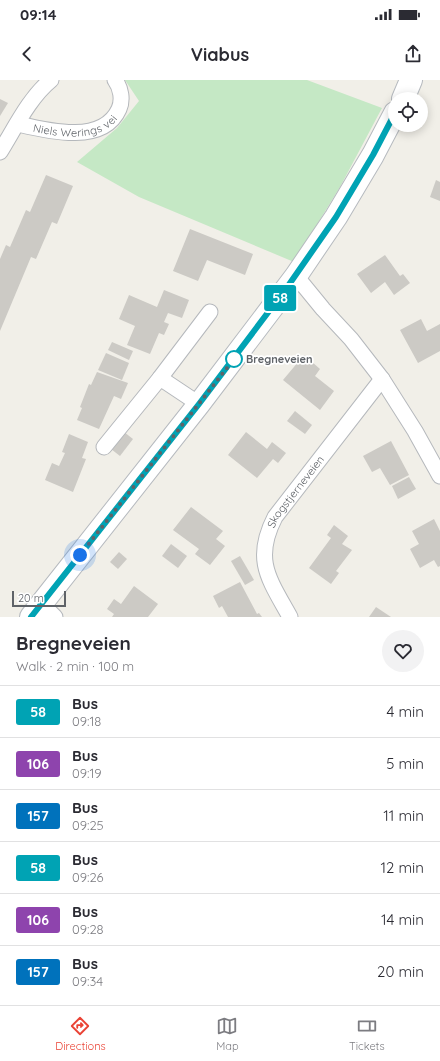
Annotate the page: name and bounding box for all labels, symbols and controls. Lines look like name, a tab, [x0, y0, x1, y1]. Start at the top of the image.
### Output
text: 09:14	[20, 5, 56, 24]
icon: back	[16, 43, 38, 65]
text: Viabus	[191, 43, 249, 66]
icon: share	[402, 43, 424, 65]
map controls	[388, 92, 428, 132]
button: locate	[388, 92, 428, 132]
street label: Niels Werings vei	[32, 112, 120, 140]
line badge: 58	[262, 285, 298, 311]
text: 58	[272, 289, 288, 307]
marker: Bregneveien	[225, 350, 243, 368]
place label: Bregneveien	[246, 352, 312, 366]
street label: Skogstjerneveien	[264, 453, 327, 530]
your location	[70, 545, 90, 565]
scale bar	[12, 589, 66, 608]
text: 20 m	[18, 591, 44, 605]
button: heart	[382, 630, 424, 672]
text: Bregneveien	[16, 631, 131, 655]
text: Walk · 2 min · 100 m	[16, 658, 134, 674]
text: Bus	[72, 694, 98, 713]
text: 4 min	[386, 702, 424, 721]
text: 58	[30, 703, 46, 721]
text: 09:18	[72, 713, 101, 729]
text: Bus	[72, 746, 98, 765]
text: 5 min	[386, 754, 424, 773]
text: 106	[27, 755, 49, 773]
text: 09:19	[72, 765, 101, 781]
text: Bus	[72, 798, 98, 817]
text: 11 min	[383, 806, 424, 825]
text: 157	[27, 807, 49, 825]
text: 09:25	[72, 817, 104, 833]
text: Bus	[72, 850, 98, 869]
text: 12 min	[380, 858, 424, 877]
text: 58	[30, 859, 46, 877]
text: 09:26	[72, 869, 104, 885]
text: Bus	[72, 902, 98, 921]
text: 14 min	[381, 910, 424, 929]
text: 106	[27, 911, 49, 929]
text: 09:28	[72, 921, 104, 937]
text: Bus	[72, 954, 98, 973]
text: 20 min	[377, 962, 424, 981]
text: 157	[27, 963, 49, 981]
text: 09:34	[72, 973, 103, 989]
tab: Directions	[55, 1015, 106, 1053]
tab: Map	[216, 1015, 239, 1053]
tab: Tickets	[349, 1015, 385, 1053]

